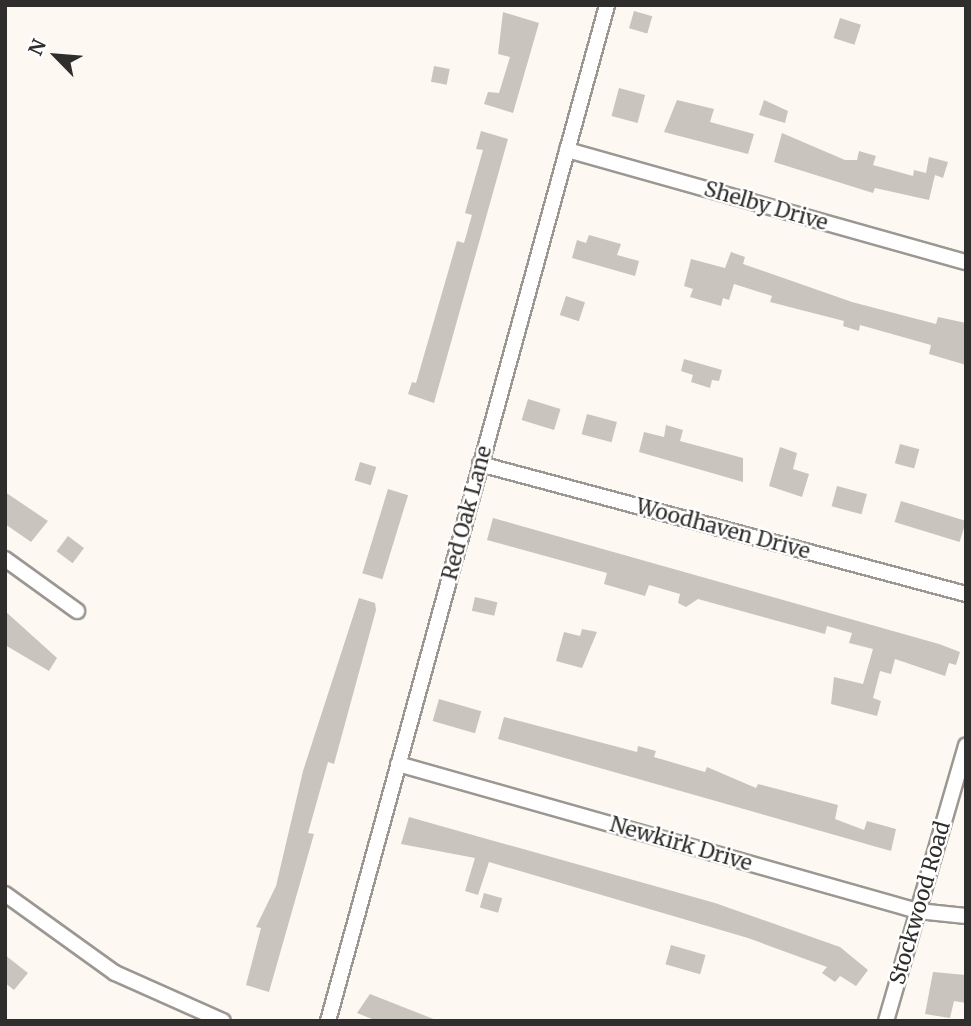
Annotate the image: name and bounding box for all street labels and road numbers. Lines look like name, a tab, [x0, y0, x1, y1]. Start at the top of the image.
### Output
street label: Shelby Drive	[701, 176, 831, 236]
street label: Red Oak Lane	[437, 443, 497, 583]
street label: Woodhaven Drive	[633, 494, 813, 564]
street label: Newkirk Drive	[607, 812, 755, 876]
street label: Stockwood Road	[885, 819, 955, 987]

